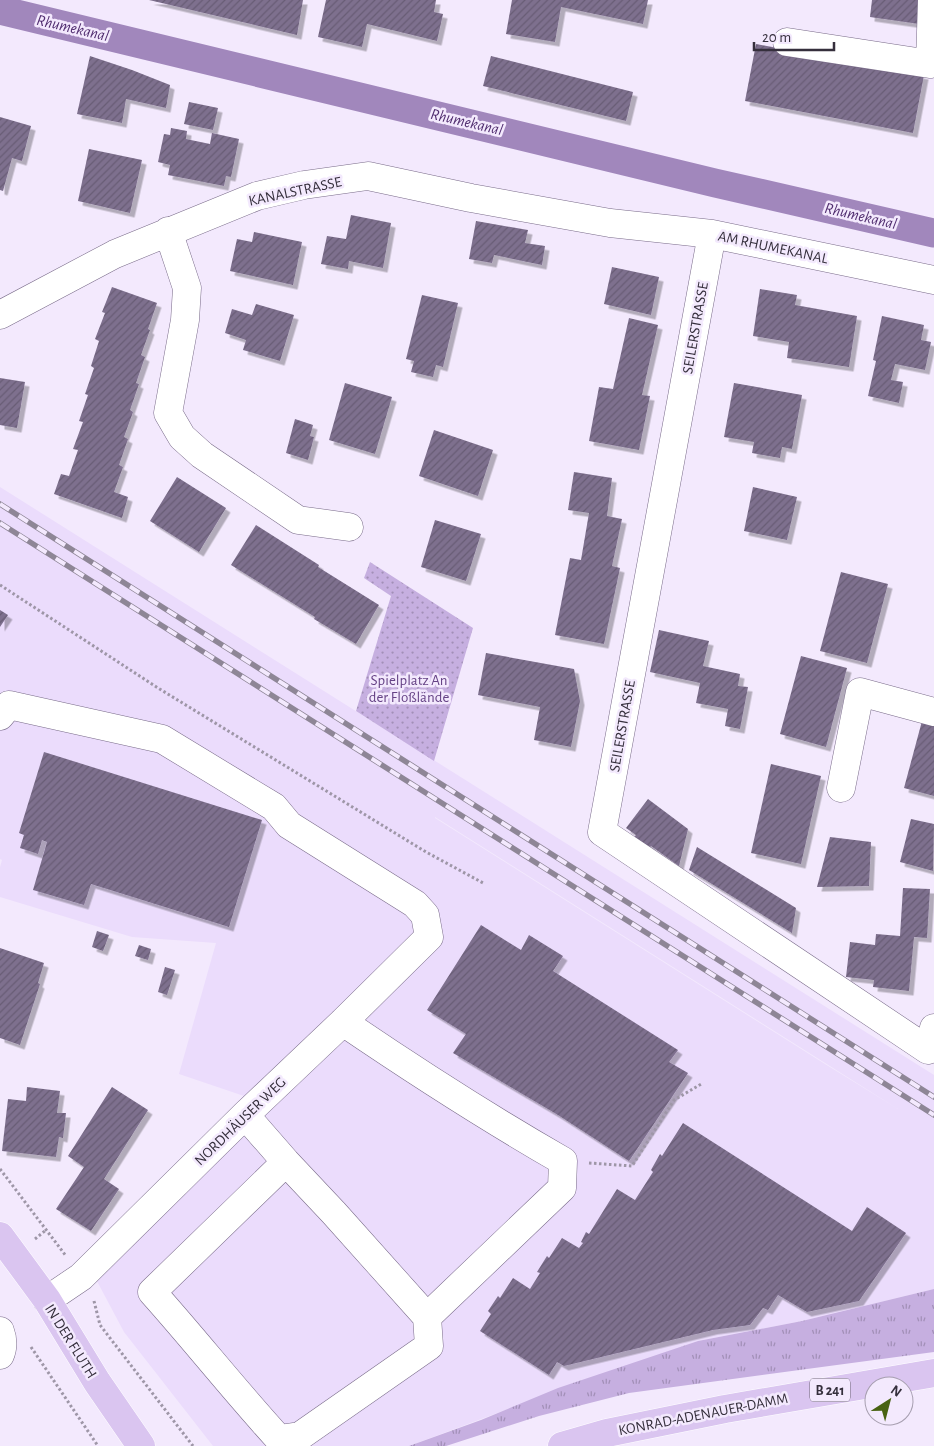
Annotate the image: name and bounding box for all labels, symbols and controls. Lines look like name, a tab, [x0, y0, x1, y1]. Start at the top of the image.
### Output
water label: Rhumekanal	[35, 12, 110, 44]
scale bar	[754, 20, 834, 52]
text: 20 m	[762, 30, 791, 45]
water label: Rhumekanal	[429, 106, 504, 138]
street label: KANALSTRASSE	[247, 174, 343, 209]
water label: Rhumekanal	[823, 200, 898, 232]
street label: AM RHUMEKANAL	[717, 229, 830, 267]
street label: SEILERSTRASSE	[680, 281, 711, 375]
park label: Spielplatz An der Floßlände	[369, 673, 449, 705]
street label: SEILERSTRASSE	[607, 679, 638, 773]
street label: NORDHÄUSER WEG	[191, 1074, 289, 1168]
street label: IN DER FLUTH	[42, 1302, 99, 1381]
north arrow	[864, 1376, 914, 1426]
road number: B 241	[810, 1378, 850, 1402]
text: N	[888, 1383, 904, 1400]
street label: KONRAD-ADENAUER-DAMM	[617, 1391, 789, 1438]

